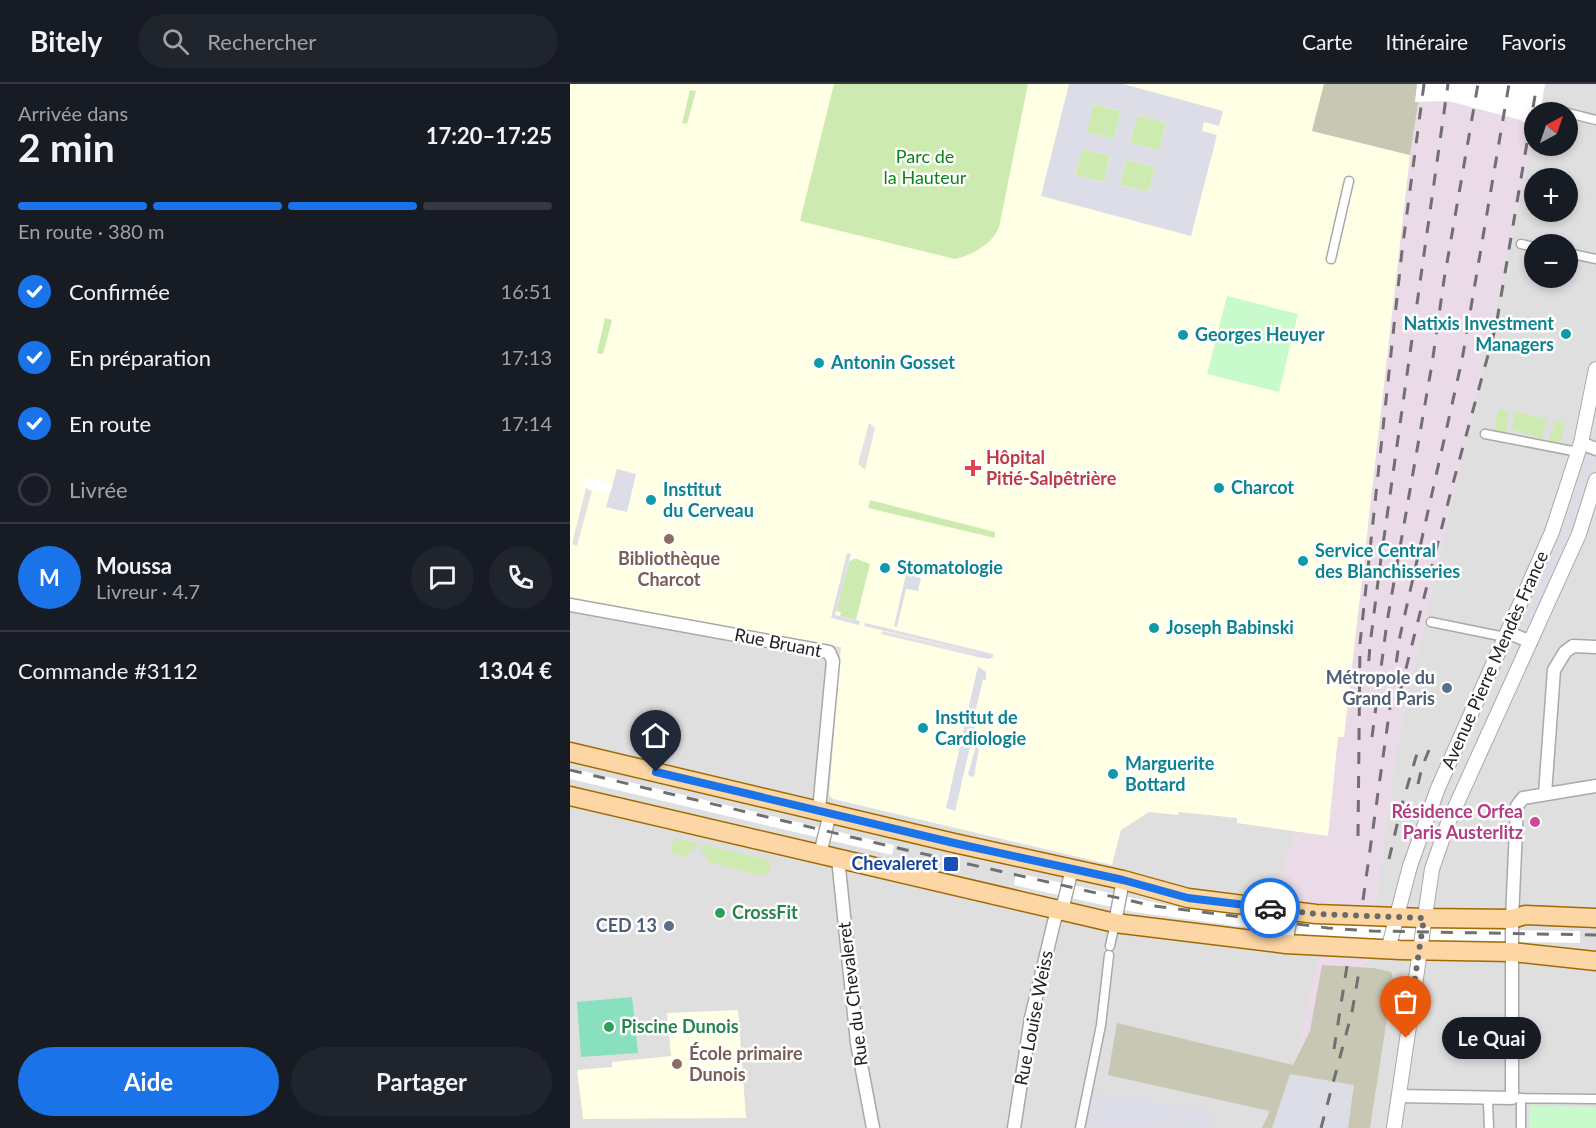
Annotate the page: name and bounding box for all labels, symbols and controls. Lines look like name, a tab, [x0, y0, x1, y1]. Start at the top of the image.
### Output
search box	[138, 14, 558, 68]
text: Bitely	[30, 24, 102, 58]
icon: search	[159, 25, 192, 58]
text: Rechercher	[207, 28, 316, 55]
text: Carte	[1302, 29, 1353, 54]
text: Itinéraire	[1386, 29, 1468, 54]
text: Favoris	[1501, 29, 1566, 54]
text: Arrivée dans	[18, 101, 128, 125]
north arrow	[1524, 102, 1578, 156]
map controls	[1524, 102, 1578, 288]
text: 17:20–17:25	[426, 122, 552, 149]
text: 2 min	[18, 124, 115, 170]
park label: Parc de la Hauteur	[884, 145, 967, 188]
button: +	[1524, 168, 1578, 222]
text: En route · 380 m	[18, 219, 164, 243]
button: −	[1524, 234, 1578, 288]
icon: check	[18, 275, 51, 308]
text: Confirmée	[69, 278, 170, 305]
text: 16:51	[501, 279, 552, 303]
place label: Natixis Investment Managers	[1404, 312, 1554, 355]
place label: Georges Heuyer	[1195, 323, 1325, 345]
marker: Natixis Investment Managers	[1559, 327, 1573, 341]
marker: Georges Heuyer	[1176, 328, 1190, 342]
icon: check	[18, 341, 51, 374]
text: En préparation	[69, 344, 211, 371]
text: 17:13	[501, 345, 552, 369]
place label: Antonin Gosset	[830, 351, 955, 373]
marker: Antonin Gosset	[812, 356, 826, 370]
icon: check	[18, 407, 51, 440]
text: En route	[69, 410, 151, 437]
text: 17:14	[501, 411, 552, 435]
place label: Hôpital Pitié-Salpêtrière	[986, 446, 1117, 489]
marker: Hôpital Pitié-Salpêtrière	[964, 459, 982, 477]
text: Livrée	[69, 476, 128, 503]
place label: Charcot	[1231, 476, 1294, 498]
place label: Institut du Cerveau	[663, 478, 754, 521]
marker: Charcot	[1212, 481, 1226, 495]
marker: Institut du Cerveau	[644, 493, 658, 507]
marker: Bibliothèque Charcot	[662, 532, 676, 546]
place label: Service Central des Blanchisseries	[1315, 539, 1460, 582]
button: chat	[411, 546, 474, 609]
button: phone	[489, 546, 552, 609]
place label: Bibliothèque Charcot	[618, 547, 720, 590]
street label: Avenue Pierre Mendès France	[1436, 547, 1552, 772]
text: Moussa	[96, 552, 172, 579]
marker: Service Central des Blanchisseries	[1296, 554, 1310, 568]
place label: Stomatologie	[897, 556, 1003, 578]
marker: Stomatologie	[878, 561, 892, 575]
text: M	[39, 564, 60, 591]
text: Livreur · 4.7	[96, 579, 200, 603]
place label: Joseph Babinski	[1166, 616, 1294, 638]
marker: Joseph Babinski	[1147, 621, 1161, 635]
street label: Rue Bruant	[733, 623, 824, 661]
text: Commande #3112	[18, 657, 198, 684]
text: 13.04 €	[478, 657, 552, 684]
place label: Métropole du Grand Paris	[1326, 666, 1435, 709]
marker: Métropole du Grand Paris	[1440, 681, 1454, 695]
place label: Institut de Cardiologie	[935, 706, 1026, 749]
pin	[630, 710, 681, 772]
icon: home	[639, 719, 672, 752]
marker: Institut de Cardiologie	[916, 721, 930, 735]
place label: Marguerite Bottard	[1125, 752, 1215, 795]
marker: Marguerite Bottard	[1106, 767, 1120, 781]
place label: Résidence Orfea Paris Austerlitz	[1391, 800, 1523, 843]
marker: Résidence Orfea Paris Austerlitz	[1528, 815, 1542, 829]
place label: Chevaleret	[851, 852, 938, 874]
marker: Chevaleret	[942, 855, 960, 873]
courier	[1240, 878, 1300, 938]
icon: car	[1254, 892, 1287, 925]
place label: CrossFit	[732, 901, 798, 923]
marker: CrossFit	[713, 906, 727, 920]
place label: CED 13	[596, 914, 657, 936]
marker: CED 13	[662, 919, 676, 933]
street label: Rue du Chevaleret	[832, 920, 872, 1067]
street label: Rue Louise Weiss	[1009, 948, 1057, 1087]
pin	[1380, 976, 1431, 1038]
icon: bag	[1389, 985, 1422, 1018]
place label: Piscine Dunois	[621, 1015, 739, 1037]
callout: Le Quai	[1442, 1017, 1541, 1059]
marker: Piscine Dunois	[602, 1020, 616, 1034]
text: Le Quai	[1458, 1026, 1525, 1050]
place label: École primaire Dunois	[689, 1042, 803, 1085]
button: Aide	[18, 1047, 279, 1116]
button: Partager	[291, 1047, 552, 1116]
marker: École primaire Dunois	[670, 1057, 684, 1071]

